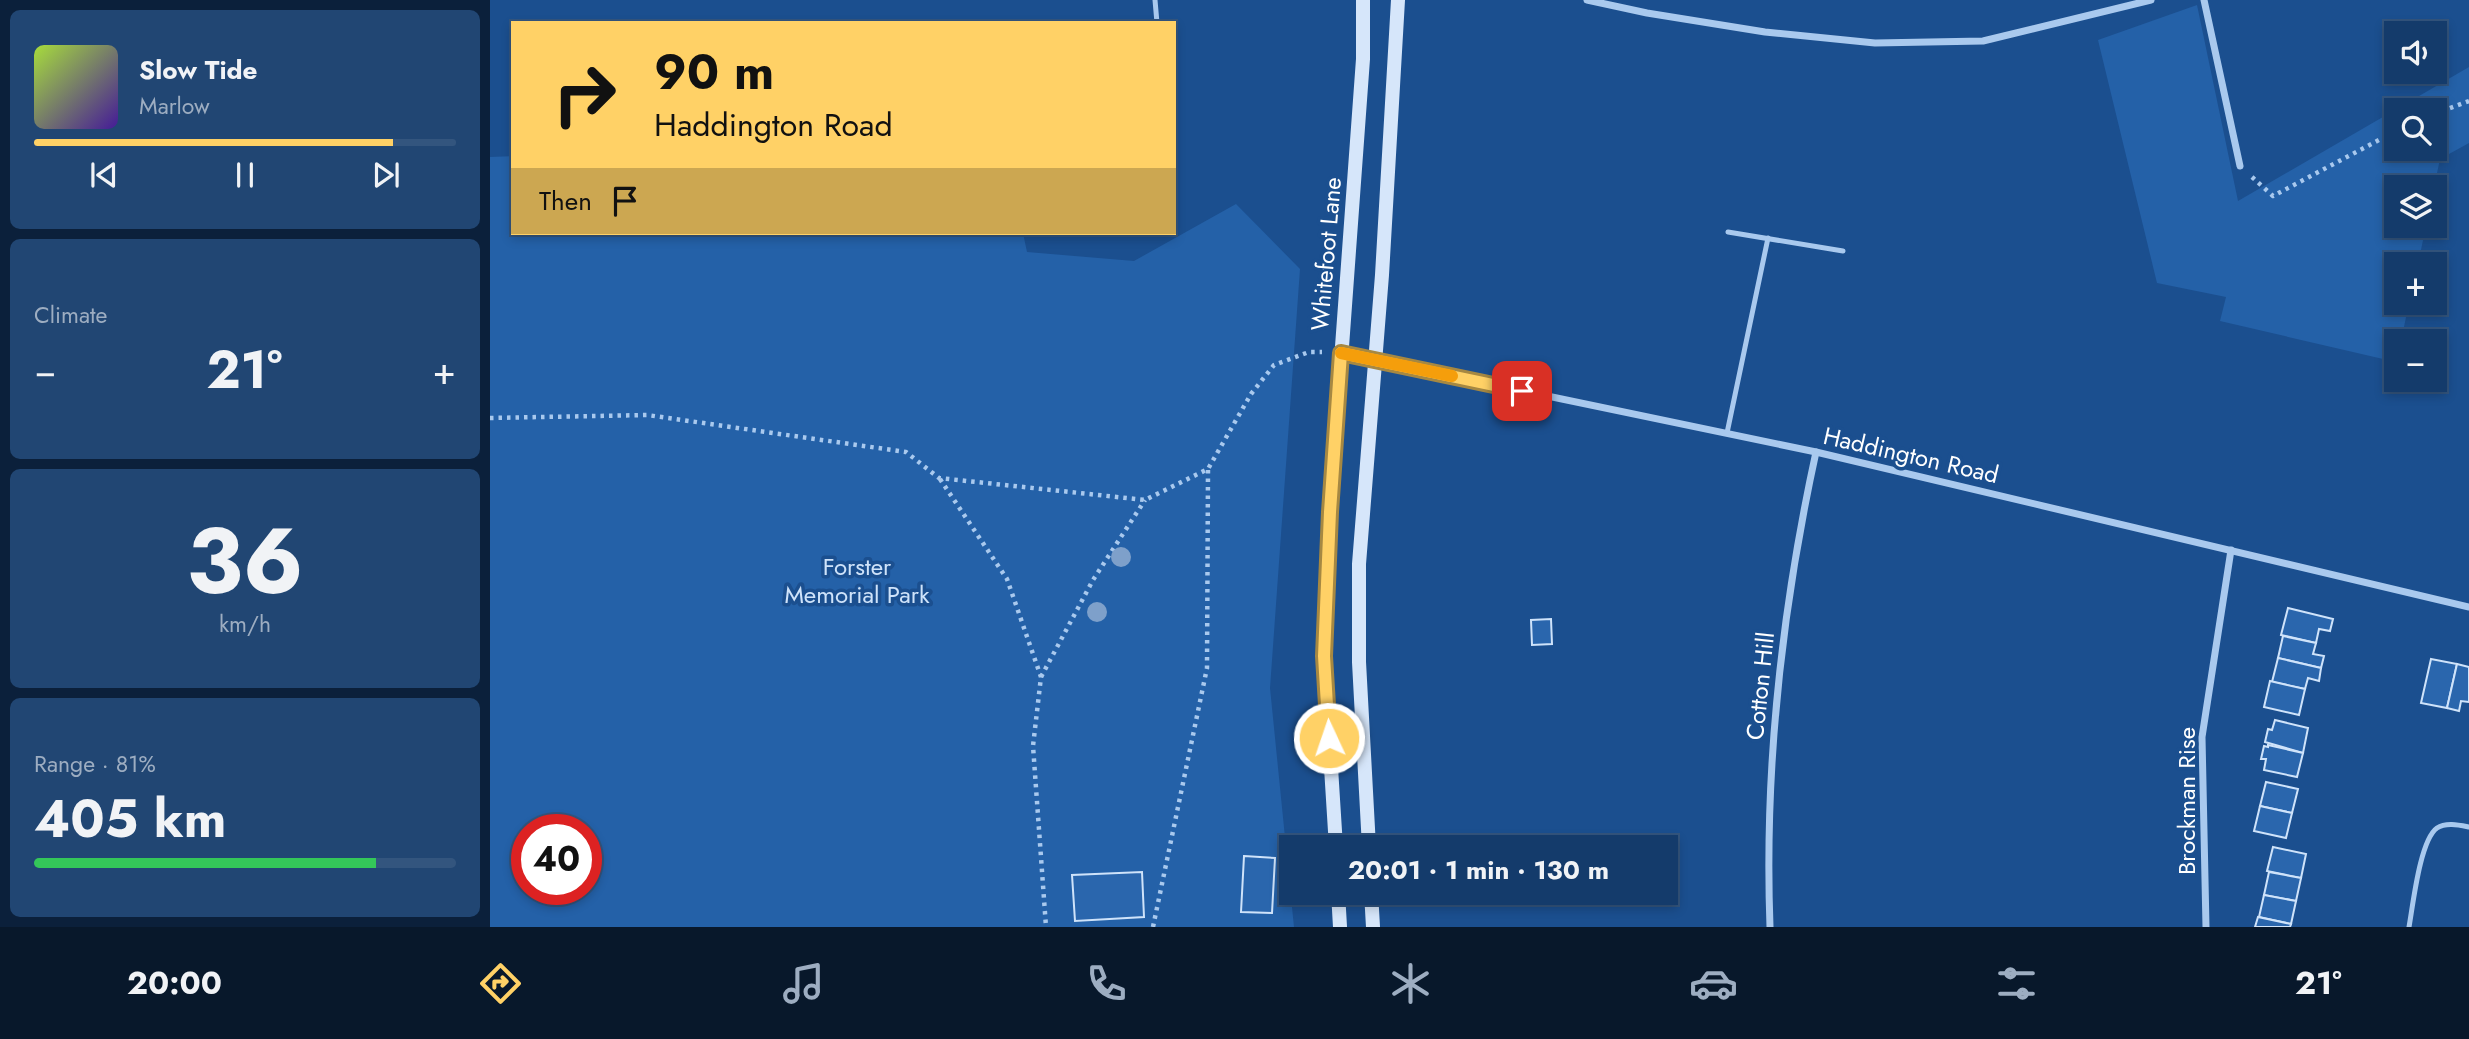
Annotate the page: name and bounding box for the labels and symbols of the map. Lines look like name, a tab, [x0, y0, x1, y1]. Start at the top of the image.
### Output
street label: Whitefoot Lane	[1302, 176, 1350, 332]
pin	[1492, 361, 1552, 421]
street label: Haddington Road	[1820, 418, 2002, 492]
park label: Forster Memorial Park	[784, 549, 930, 612]
street label: Cotton Hill	[1737, 630, 1783, 742]
position arrow	[1292, 701, 1366, 775]
street label: Brockman Rise	[2169, 727, 2204, 875]
speed limit sign: 40	[511, 814, 602, 905]

